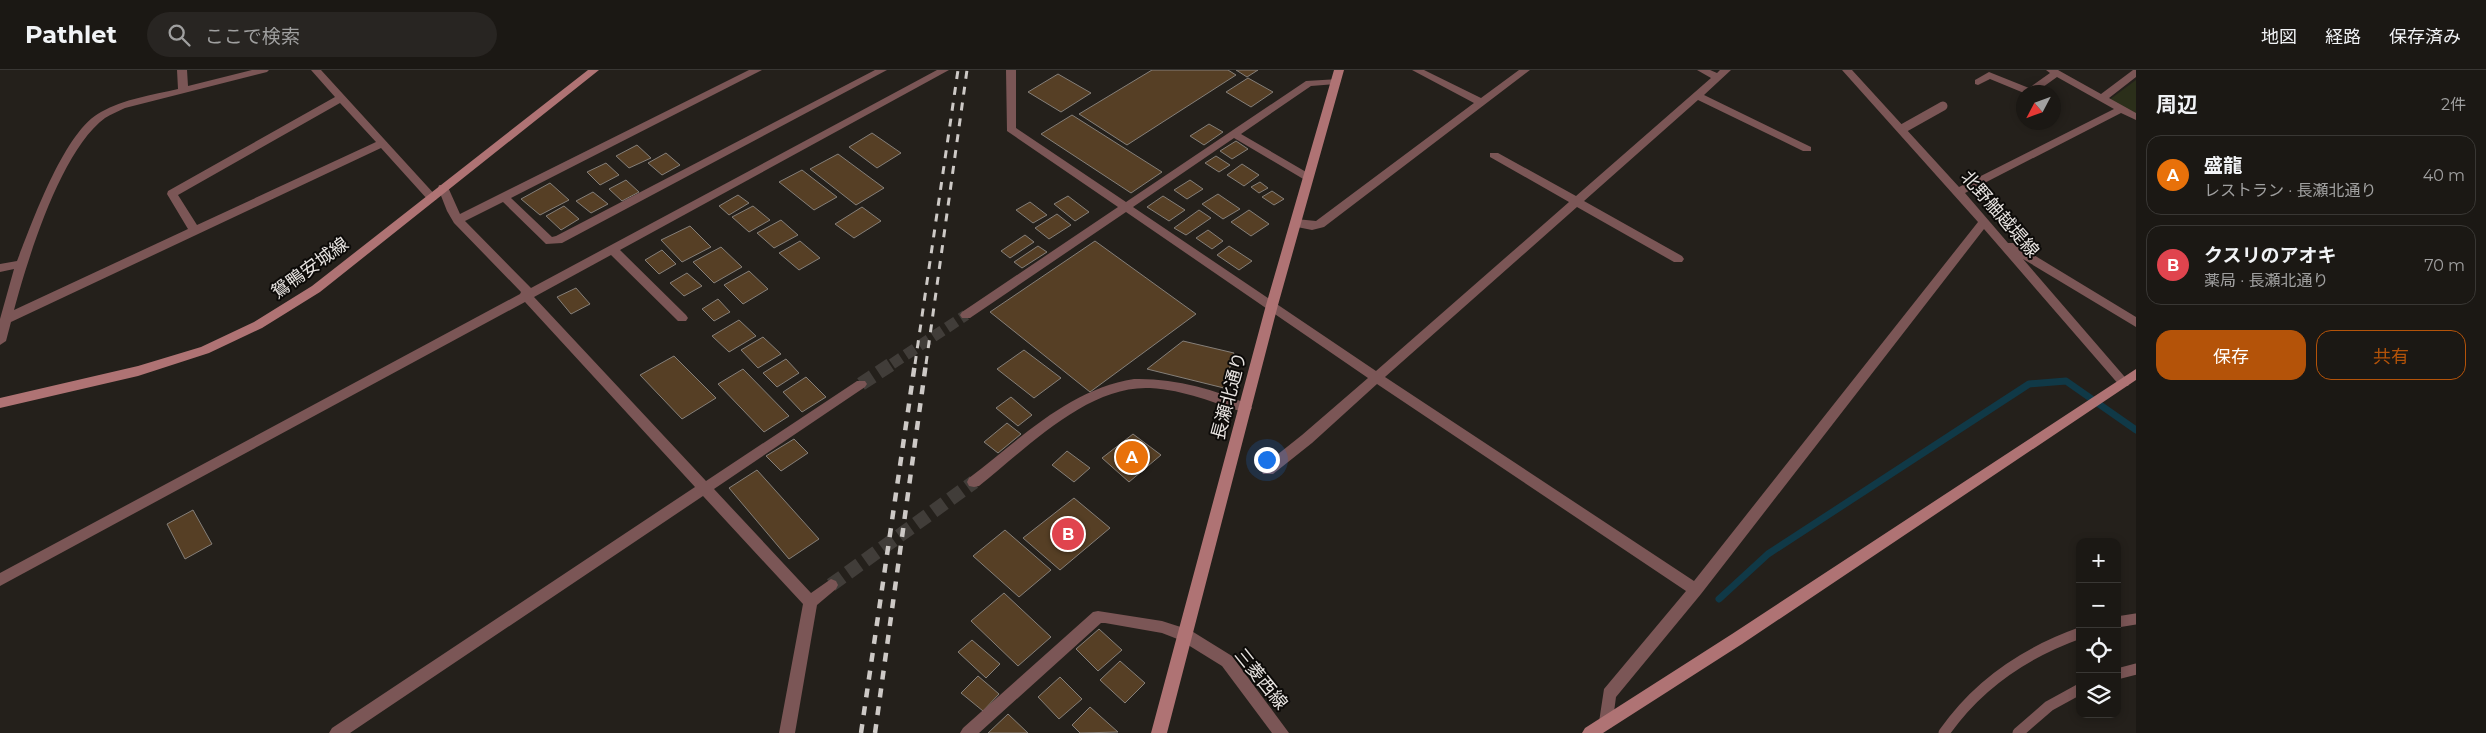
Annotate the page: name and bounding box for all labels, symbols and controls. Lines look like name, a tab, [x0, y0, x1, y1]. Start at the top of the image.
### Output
search box	[147, 12, 497, 57]
text: Pathlet	[25, 20, 117, 49]
icon: search	[165, 21, 193, 49]
text: ここで検索	[205, 25, 300, 48]
text: 地図	[2261, 26, 2297, 48]
text: 経路	[2325, 26, 2361, 48]
text: 保存済み	[2389, 26, 2461, 48]
north arrow	[2016, 85, 2061, 130]
text: 周辺	[2156, 92, 2198, 117]
text: 2件	[2441, 95, 2466, 114]
text: 盛龍	[2204, 154, 2242, 177]
street label: 北野舳越堤線	[1956, 166, 2044, 262]
text: A	[2167, 166, 2179, 185]
text: 40 m	[2423, 166, 2465, 185]
text: レストラン · 長瀬北通り	[2204, 181, 2376, 200]
street label: 鴛鴨安城線	[267, 233, 353, 303]
text: クスリのアオキ	[2204, 244, 2336, 267]
text: B	[2167, 256, 2179, 275]
text: 70 m	[2424, 256, 2465, 275]
text: 薬局 · 長瀬北通り	[2204, 271, 2328, 290]
button: 保存	[2156, 330, 2306, 380]
button: 共有	[2316, 330, 2466, 380]
street label: 長瀬北通り	[1207, 350, 1251, 442]
pin: A	[1116, 438, 1148, 476]
your location	[1254, 447, 1280, 473]
pin: B	[1052, 515, 1084, 553]
map controls	[2076, 538, 2121, 718]
button: +	[2076, 538, 2121, 583]
button: −	[2076, 583, 2121, 628]
button: locate	[2076, 628, 2121, 673]
street label: 三菱西線	[1230, 644, 1292, 714]
button: layers	[2076, 673, 2121, 718]

